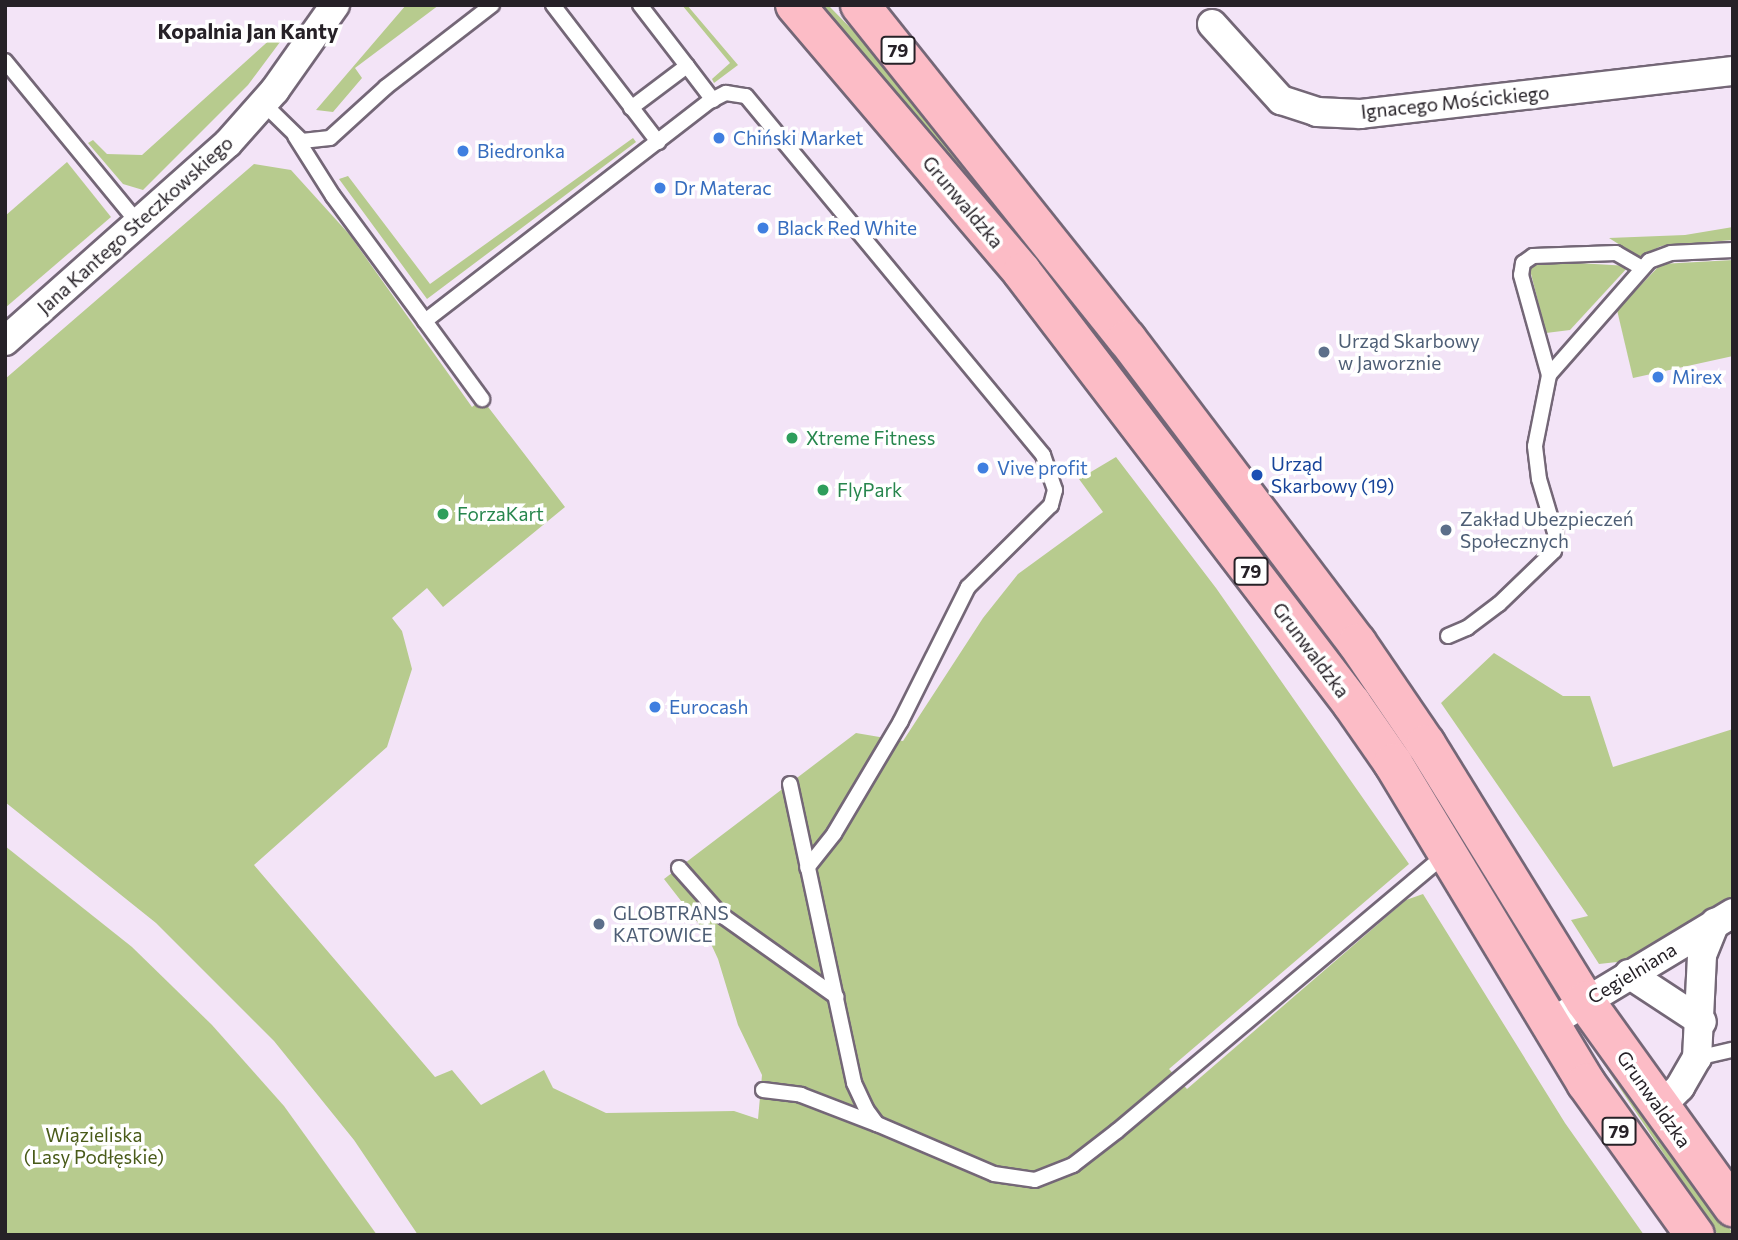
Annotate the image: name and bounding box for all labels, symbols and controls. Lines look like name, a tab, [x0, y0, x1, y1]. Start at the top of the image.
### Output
district label: Kopalnia Jan Kanty	[158, 18, 338, 44]
road number: 79	[880, 36, 916, 64]
street label: Ignacego Mościckiego	[1360, 81, 1550, 123]
place label: Chiński Market	[733, 127, 863, 149]
marker: Chiński Market	[711, 130, 727, 146]
street label: Jana Kantego Steczkowskiego	[33, 131, 237, 319]
place label: Biedronka	[477, 140, 565, 162]
marker: Biedronka	[455, 143, 471, 159]
street label: Grunwaldzka	[918, 151, 1008, 253]
place label: Dr Materac	[674, 177, 772, 199]
marker: Dr Materac	[652, 180, 668, 196]
place label: Black Red White	[777, 217, 917, 239]
marker: Black Red White	[755, 220, 771, 236]
place label: Urząd Skarbowy w Jaworznie	[1338, 330, 1480, 374]
marker: Urząd Skarbowy w Jaworznie	[1316, 344, 1332, 360]
place label: Mirex	[1672, 366, 1722, 388]
marker: Mirex	[1650, 369, 1666, 385]
place label: Xtreme Fitness	[806, 427, 935, 449]
marker: Xtreme Fitness	[784, 430, 800, 446]
place label: Urząd Skarbowy (19)	[1271, 453, 1394, 497]
place label: Vive profit	[997, 457, 1088, 479]
marker: Vive profit	[975, 460, 991, 476]
marker: Urząd Skarbowy (19)	[1249, 467, 1265, 483]
place label: FlyPark	[837, 479, 902, 501]
marker: FlyPark	[815, 482, 831, 498]
place label: ForzaKart	[457, 503, 544, 525]
marker: ForzaKart	[435, 506, 451, 522]
place label: Zakład Ubezpieczeń Społecznych	[1460, 508, 1634, 552]
marker: Zakład Ubezpieczeń Społecznych	[1438, 522, 1454, 538]
road number: 79	[1234, 556, 1268, 586]
street label: Grunwaldzka	[1268, 598, 1354, 702]
place label: Eurocash	[669, 696, 748, 718]
marker: Eurocash	[647, 699, 663, 715]
place label: GLOBTRANS KATOWICE	[613, 902, 729, 946]
marker: GLOBTRANS KATOWICE	[591, 916, 607, 932]
street label: Cegielniana	[1583, 938, 1681, 1008]
street label: Grunwaldzka	[1612, 1046, 1696, 1152]
road number: 79	[1602, 1116, 1636, 1146]
park label: Wiązieliska (Lasy Podłęskie)	[24, 1124, 164, 1168]

